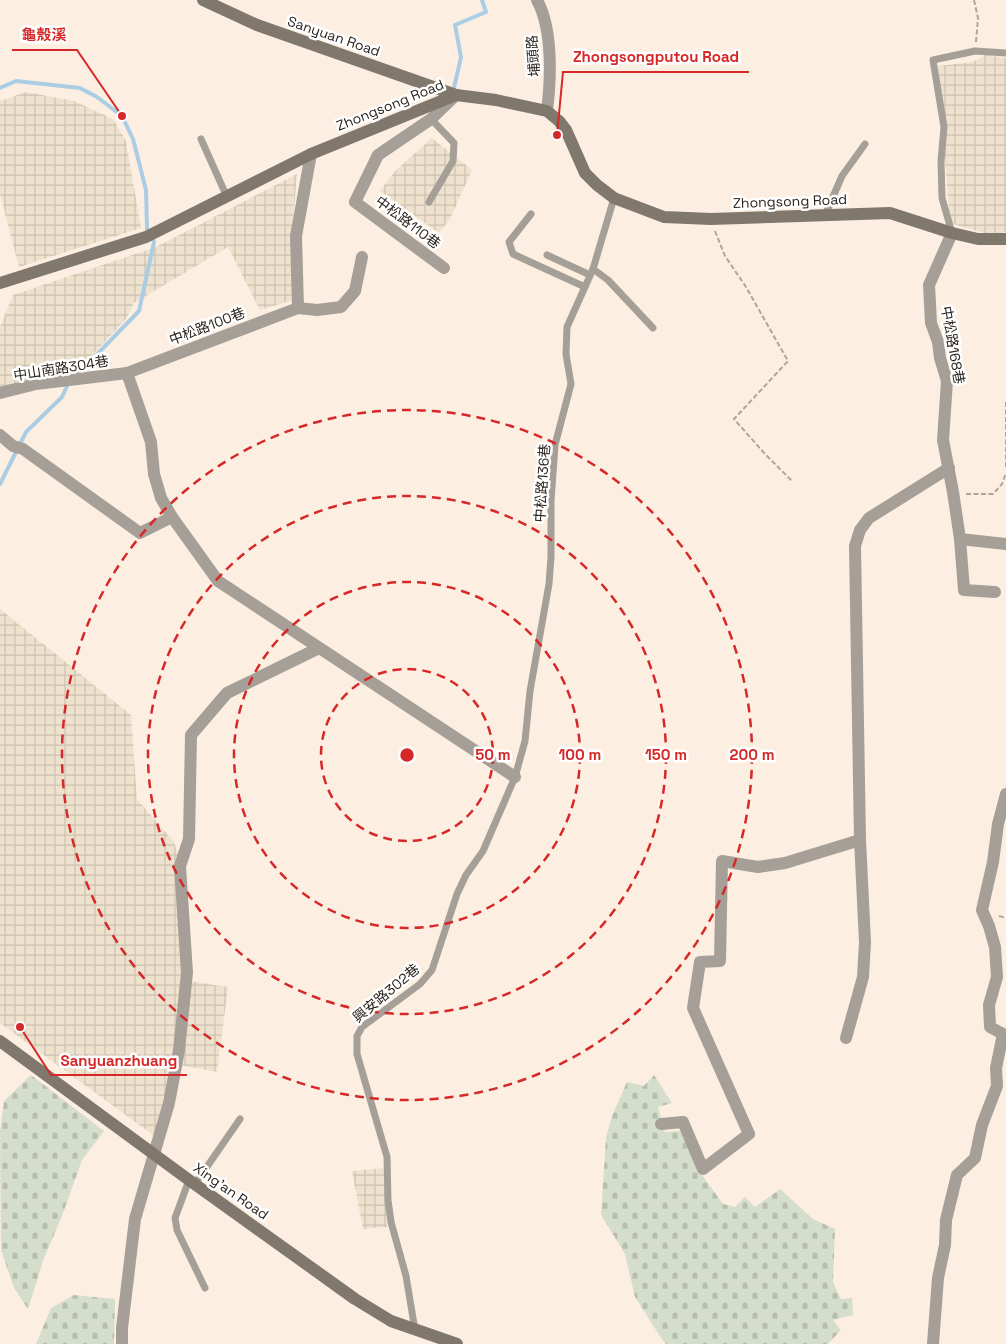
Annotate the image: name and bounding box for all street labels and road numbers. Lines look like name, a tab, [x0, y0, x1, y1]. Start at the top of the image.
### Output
street label: Sanyuan Road	[285, 12, 383, 60]
street label: 埔頭路	[523, 34, 543, 78]
street label: Zhongsong Road	[334, 75, 446, 135]
street label: Zhongsong Road	[732, 190, 848, 212]
street label: 中松路110巷	[372, 192, 444, 252]
street label: 中松路100巷	[167, 303, 247, 349]
street label: 中松路168巷	[937, 304, 969, 386]
street label: 中山南路304巷	[12, 352, 110, 384]
street label: 中松路136巷	[530, 443, 554, 523]
street label: 興安路302巷	[349, 960, 423, 1026]
street label: Xing’an Road	[190, 1158, 272, 1224]

